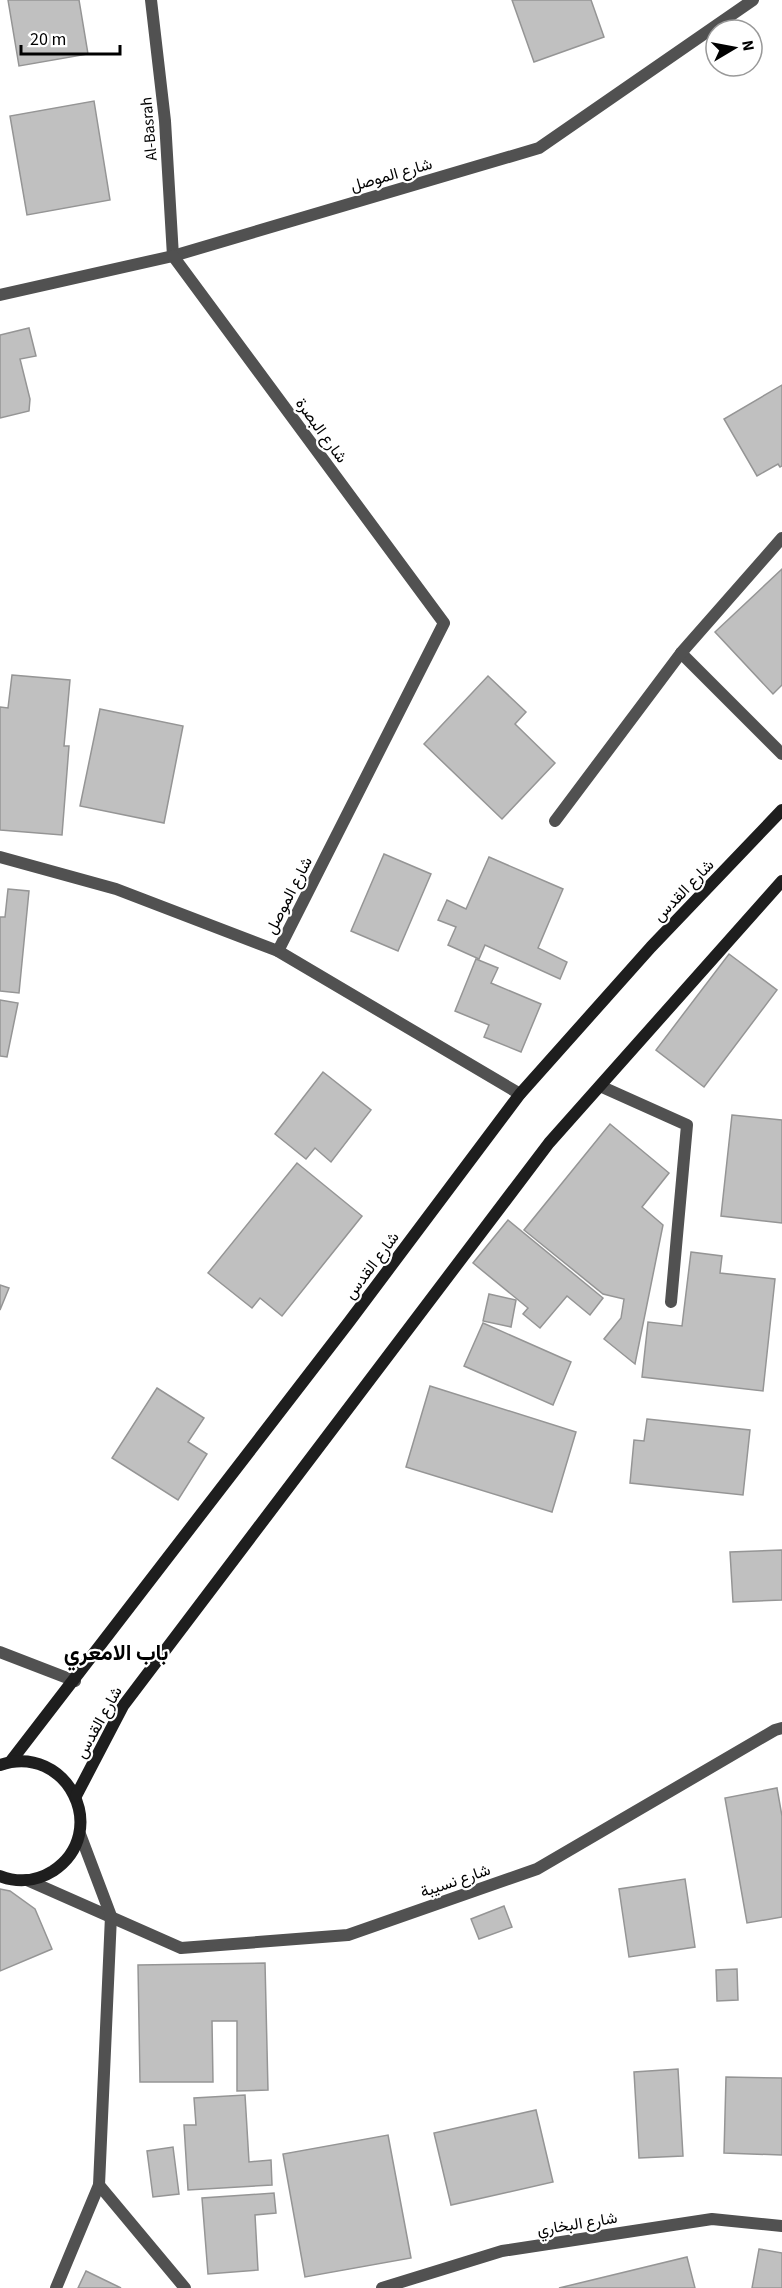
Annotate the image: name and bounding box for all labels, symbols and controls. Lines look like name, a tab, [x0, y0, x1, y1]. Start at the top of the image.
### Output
scale bar	[21, 18, 120, 56]
north arrow	[704, 18, 764, 78]
text: 20 m	[30, 27, 66, 52]
text: N	[736, 38, 760, 53]
street label: Al-Basrah	[135, 96, 163, 162]
street label: شارع الموصل	[348, 153, 435, 197]
street label: شارع البصرة	[290, 394, 352, 468]
street label: شارع الموصل	[260, 853, 318, 938]
street label: شارع القدس	[648, 855, 719, 927]
street label: شارع القدس	[339, 1227, 404, 1304]
district label: باب الامعري	[64, 1637, 168, 1671]
street label: شارع القدس	[70, 1683, 128, 1762]
street label: شارع نسيبة	[417, 1859, 493, 1903]
street label: شارع البخاري	[535, 2207, 619, 2243]

